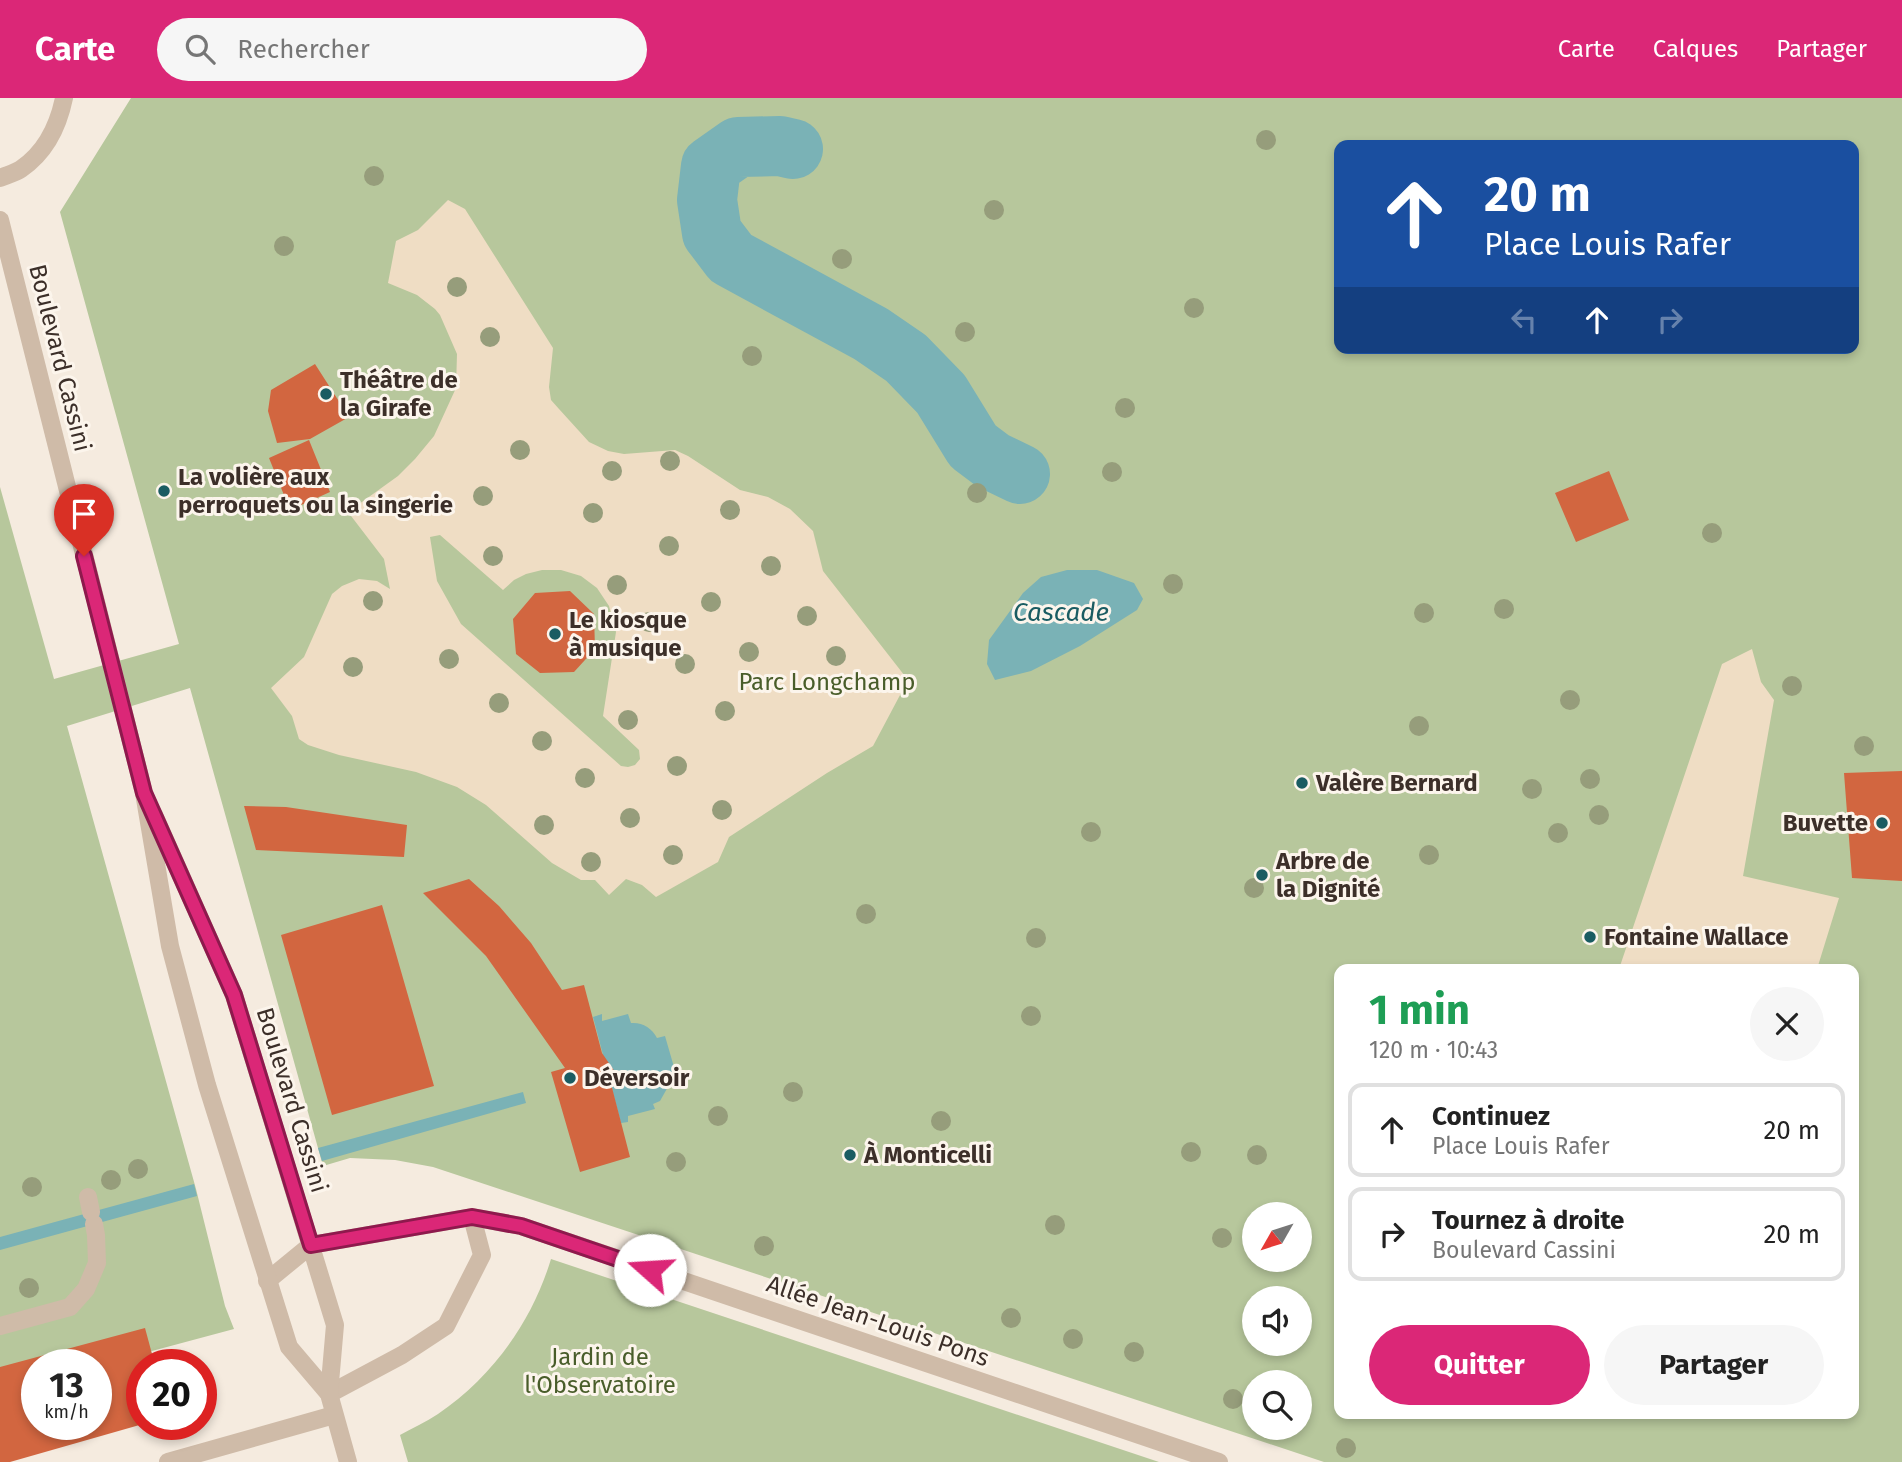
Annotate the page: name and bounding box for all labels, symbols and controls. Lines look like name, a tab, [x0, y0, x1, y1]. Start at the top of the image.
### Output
search box	[157, 18, 647, 81]
text: Carte	[35, 29, 115, 69]
icon: search	[181, 30, 219, 68]
text: Rechercher	[237, 34, 370, 65]
text: Carte	[1558, 35, 1615, 63]
text: Calques	[1653, 35, 1738, 63]
text: Partager	[1776, 35, 1867, 63]
text: 20 m	[1484, 165, 1591, 224]
icon: ahead	[1369, 168, 1460, 259]
text: Place Louis Rafer	[1484, 225, 1731, 263]
street label: Boulevard Cassini	[23, 261, 97, 455]
icon: left	[1505, 301, 1543, 339]
icon: ahead	[1578, 301, 1616, 339]
icon: right	[1651, 301, 1689, 339]
place label: Théâtre de la Girafe	[340, 366, 458, 422]
marker: Théâtre de la Girafe	[318, 386, 334, 402]
place label: La volière aux perroquets ou la singerie	[178, 463, 453, 519]
marker: La volière aux perroquets ou la singerie	[156, 483, 172, 499]
pin	[54, 484, 114, 556]
icon: arrive	[65, 495, 103, 533]
water label: Cascade	[1013, 597, 1109, 628]
place label: Le kiosque à musique	[569, 606, 687, 662]
marker: Le kiosque à musique	[547, 626, 563, 642]
park label: Parc Longchamp	[739, 668, 916, 696]
place label: Valère Bernard	[1315, 769, 1478, 797]
marker: Valère Bernard	[1294, 775, 1310, 791]
place label: Buvette	[1783, 809, 1868, 837]
marker: Buvette	[1874, 815, 1890, 831]
place label: Arbre de la Dignité	[1275, 847, 1380, 903]
marker: Arbre de la Dignité	[1254, 867, 1270, 883]
place label: Fontaine Wallace	[1604, 923, 1788, 951]
marker: Fontaine Wallace	[1582, 929, 1598, 945]
text: 1 min	[1369, 985, 1470, 1035]
button: close	[1750, 987, 1824, 1061]
street label: Boulevard Cassini	[251, 1004, 333, 1196]
text: 120 m · 10:43	[1369, 1036, 1498, 1064]
place label: Déversoir	[584, 1064, 690, 1092]
marker: Déversoir	[562, 1070, 578, 1086]
text: Continuez	[1432, 1101, 1550, 1132]
icon: ahead	[1373, 1111, 1411, 1149]
text: 20 m	[1763, 1115, 1820, 1146]
text: Place Louis Rafer	[1432, 1132, 1610, 1160]
place label: À Monticelli	[863, 1140, 992, 1169]
marker: À Monticelli	[842, 1147, 858, 1163]
north arrow	[1242, 1202, 1312, 1272]
map controls	[1242, 1202, 1312, 1440]
text: Tournez à droite	[1432, 1205, 1624, 1236]
icon: right	[1373, 1215, 1411, 1253]
text: 20 m	[1763, 1219, 1820, 1250]
position arrow	[613, 1233, 687, 1307]
text: Boulevard Cassini	[1432, 1236, 1616, 1264]
street label: Allée Jean-Louis Pons	[763, 1270, 993, 1372]
button: sound	[1242, 1286, 1312, 1356]
button: Quitter	[1369, 1325, 1590, 1405]
button: Partager	[1604, 1325, 1824, 1405]
park label: Jardin de l'Observatoire	[524, 1343, 676, 1399]
speed limit sign: 20	[126, 1349, 217, 1440]
text: 13	[49, 1364, 84, 1406]
button: search	[1242, 1370, 1312, 1440]
text: km/h	[44, 1401, 89, 1423]

